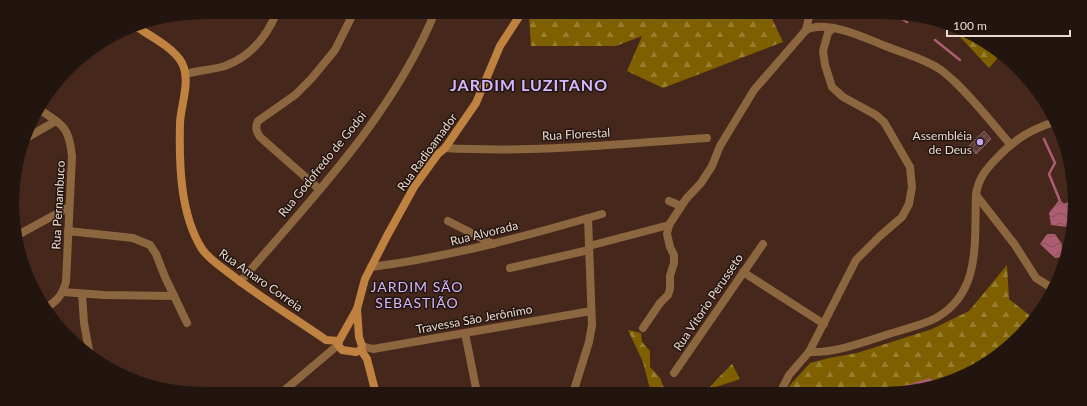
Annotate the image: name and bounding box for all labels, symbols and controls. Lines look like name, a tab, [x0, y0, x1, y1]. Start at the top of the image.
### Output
scale bar	[947, 12, 1070, 38]
text: 100 m	[953, 18, 987, 33]
district label: JARDIM LUZITANO	[450, 75, 608, 94]
street label: Rua Godofredo de Godoi	[275, 108, 369, 220]
street label: Rua Radioamador	[394, 110, 461, 194]
street label: Rua Florestal	[542, 125, 610, 143]
place label: Assembléia de Deus	[913, 128, 972, 157]
marker: Assembléia de Deus	[975, 137, 985, 147]
street label: Rua Pernambuco	[48, 160, 68, 250]
street label: Rua Alvorada	[449, 217, 519, 249]
street label: Rua Amaro Correia	[216, 245, 306, 315]
street label: Rua Vitorio Perusseto	[670, 250, 746, 353]
district label: JARDIM SÃO SEBASTIÃO	[370, 278, 464, 311]
street label: Travessa São Jerônimo	[415, 301, 534, 337]

